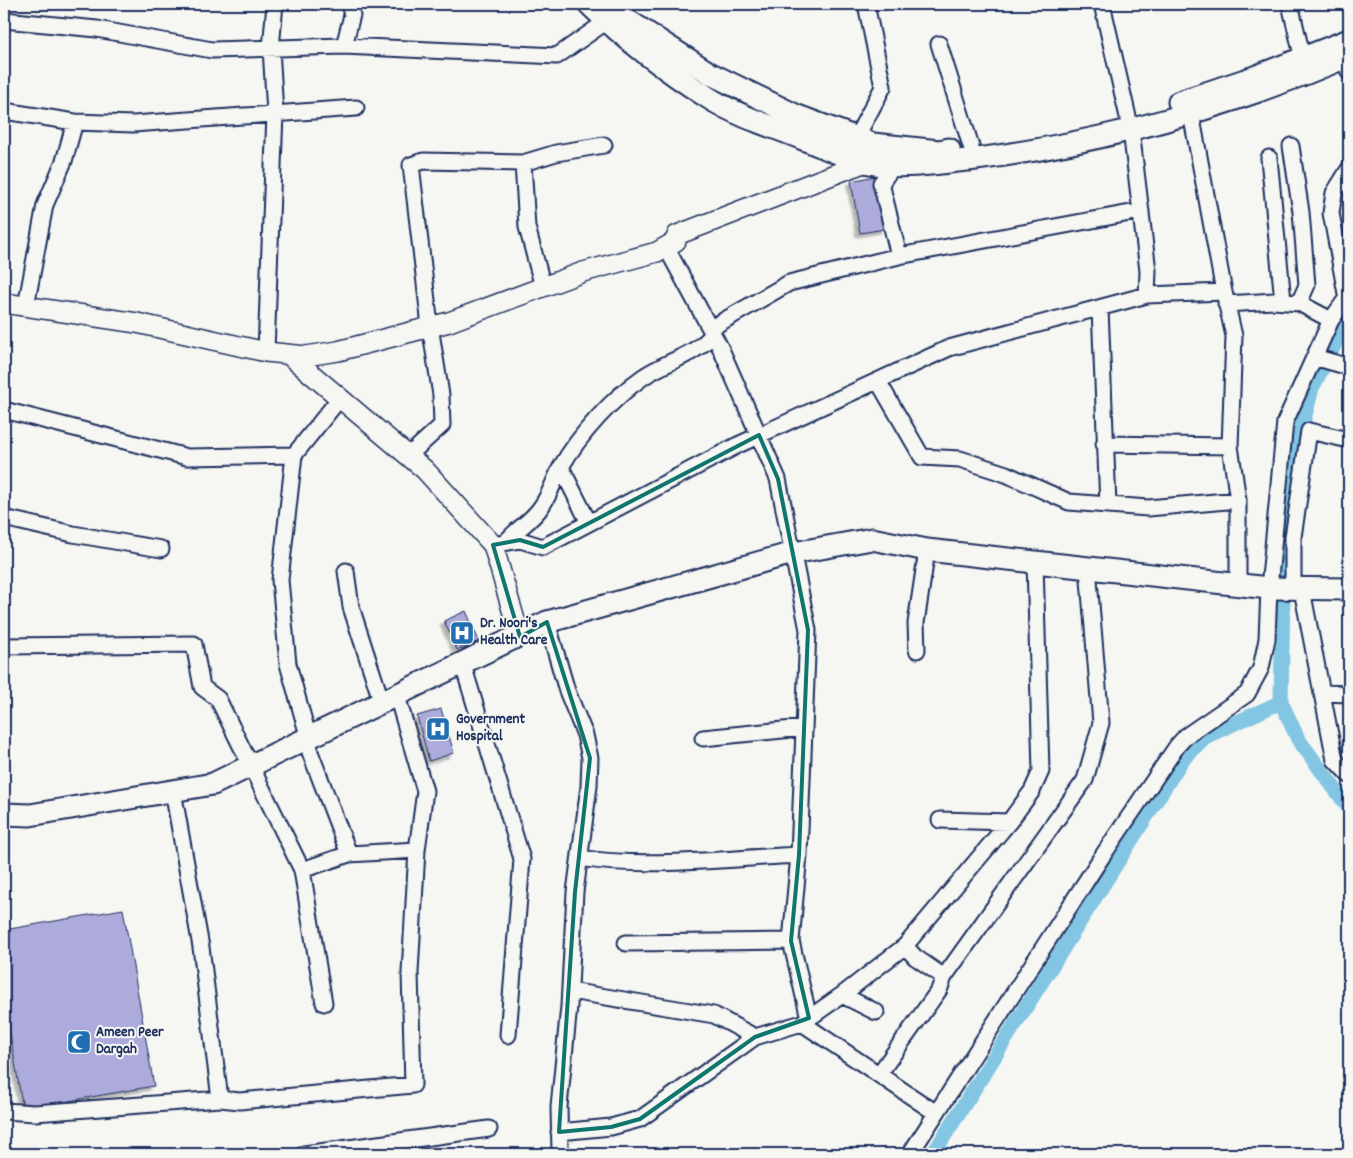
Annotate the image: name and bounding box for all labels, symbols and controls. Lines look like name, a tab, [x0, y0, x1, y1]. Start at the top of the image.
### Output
place label: Dr. Noori's Health Care	[480, 613, 548, 652]
hospital icon: Dr. Noori's Health Care	[449, 620, 475, 646]
place label: Government Hospital	[456, 709, 525, 748]
hospital icon: Government Hospital	[425, 716, 451, 742]
place label: Ameen Peer Dargah	[96, 1022, 164, 1061]
mosque icon: Ameen Peer Dargah	[66, 1029, 92, 1055]

